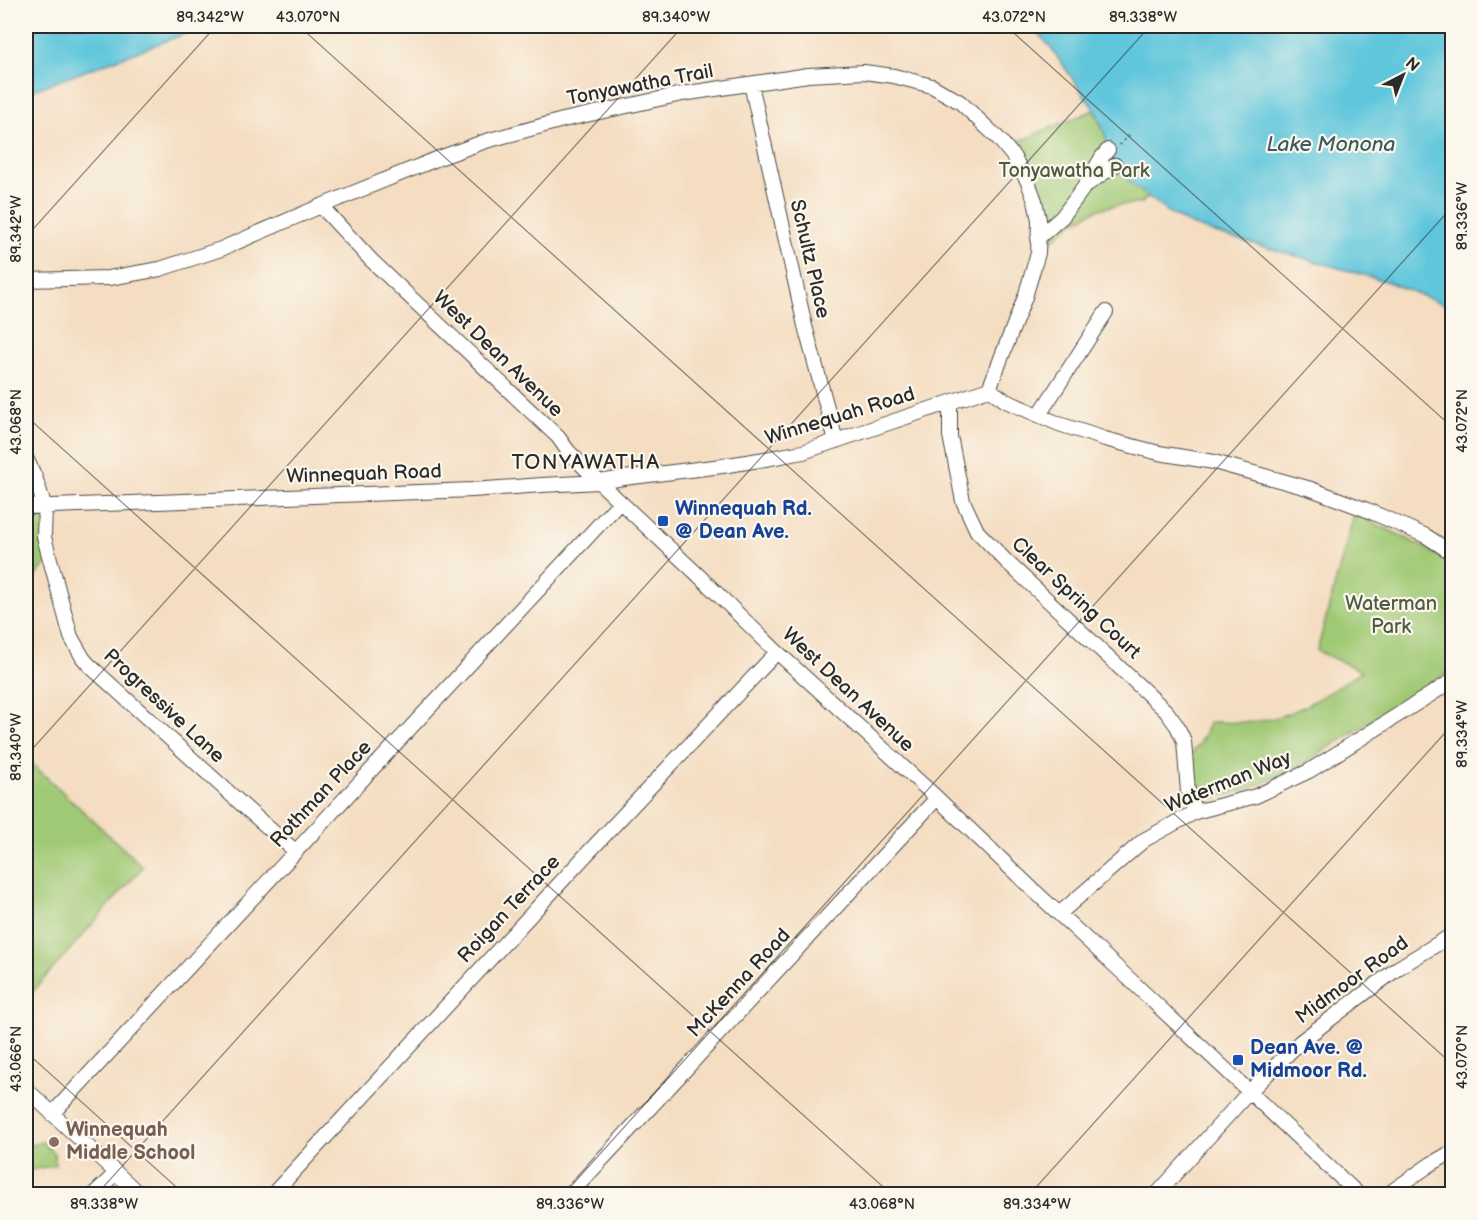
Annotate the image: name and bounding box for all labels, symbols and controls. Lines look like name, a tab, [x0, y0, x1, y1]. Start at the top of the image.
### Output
text: 89.342°W	[176, 8, 244, 27]
text: 43.070°N	[276, 8, 340, 27]
text: 89.340°W	[642, 8, 710, 27]
text: 43.072°N	[982, 8, 1046, 27]
text: 89.338°W	[1109, 8, 1177, 27]
north arrow	[1373, 45, 1433, 105]
text: N	[1401, 54, 1423, 76]
street label: Tonyawatha Trail	[565, 59, 715, 111]
water label: Lake Monona	[1267, 132, 1395, 157]
park label: Tonyawatha Park	[998, 159, 1150, 183]
text: 89.336°W	[1453, 182, 1472, 250]
text: 89.342°W	[7, 195, 26, 263]
street label: Schultz Place	[785, 197, 835, 321]
street label: West Dean Avenue	[428, 286, 568, 422]
street label: Winnequah Road	[762, 382, 918, 450]
text: 43.068°N	[7, 389, 26, 455]
text: 43.072°N	[1453, 389, 1472, 453]
district label: TONYAWATHA	[511, 450, 661, 475]
street label: Winnequah Road	[286, 459, 442, 489]
place label: Winnequah Rd. @ Dean Ave.	[675, 497, 812, 544]
marker: Winnequah Rd. @ Dean Ave.	[656, 514, 670, 528]
street label: Clear Spring Court	[1006, 532, 1146, 664]
park label: Waterman Park	[1345, 592, 1437, 639]
street label: West Dean Avenue	[777, 623, 919, 757]
street label: Progressive Lane	[98, 644, 230, 768]
text: 89.334°W	[1453, 700, 1472, 768]
text: 89.340°W	[7, 713, 26, 781]
street label: Rothman Place	[265, 735, 377, 853]
street label: Waterman Way	[1161, 746, 1295, 818]
street label: Roigan Terrace	[453, 850, 565, 968]
street label: McKenna Road	[682, 924, 796, 1042]
street label: Midmoor Road	[1291, 931, 1413, 1029]
text: 43.070°N	[1453, 1025, 1472, 1089]
text: 43.066°N	[7, 1026, 26, 1092]
place label: Dean Ave. @ Midmoor Rd.	[1250, 1036, 1367, 1083]
marker: Dean Ave. @ Midmoor Rd.	[1231, 1053, 1245, 1067]
place label: Winnequah Middle School	[66, 1118, 195, 1165]
marker: Winnequah Middle School	[47, 1135, 61, 1149]
text: 89.338°W	[70, 1195, 138, 1214]
text: 89.336°W	[536, 1195, 604, 1214]
text: 43.068°N	[849, 1195, 915, 1214]
text: 89.334°W	[1003, 1195, 1071, 1214]

